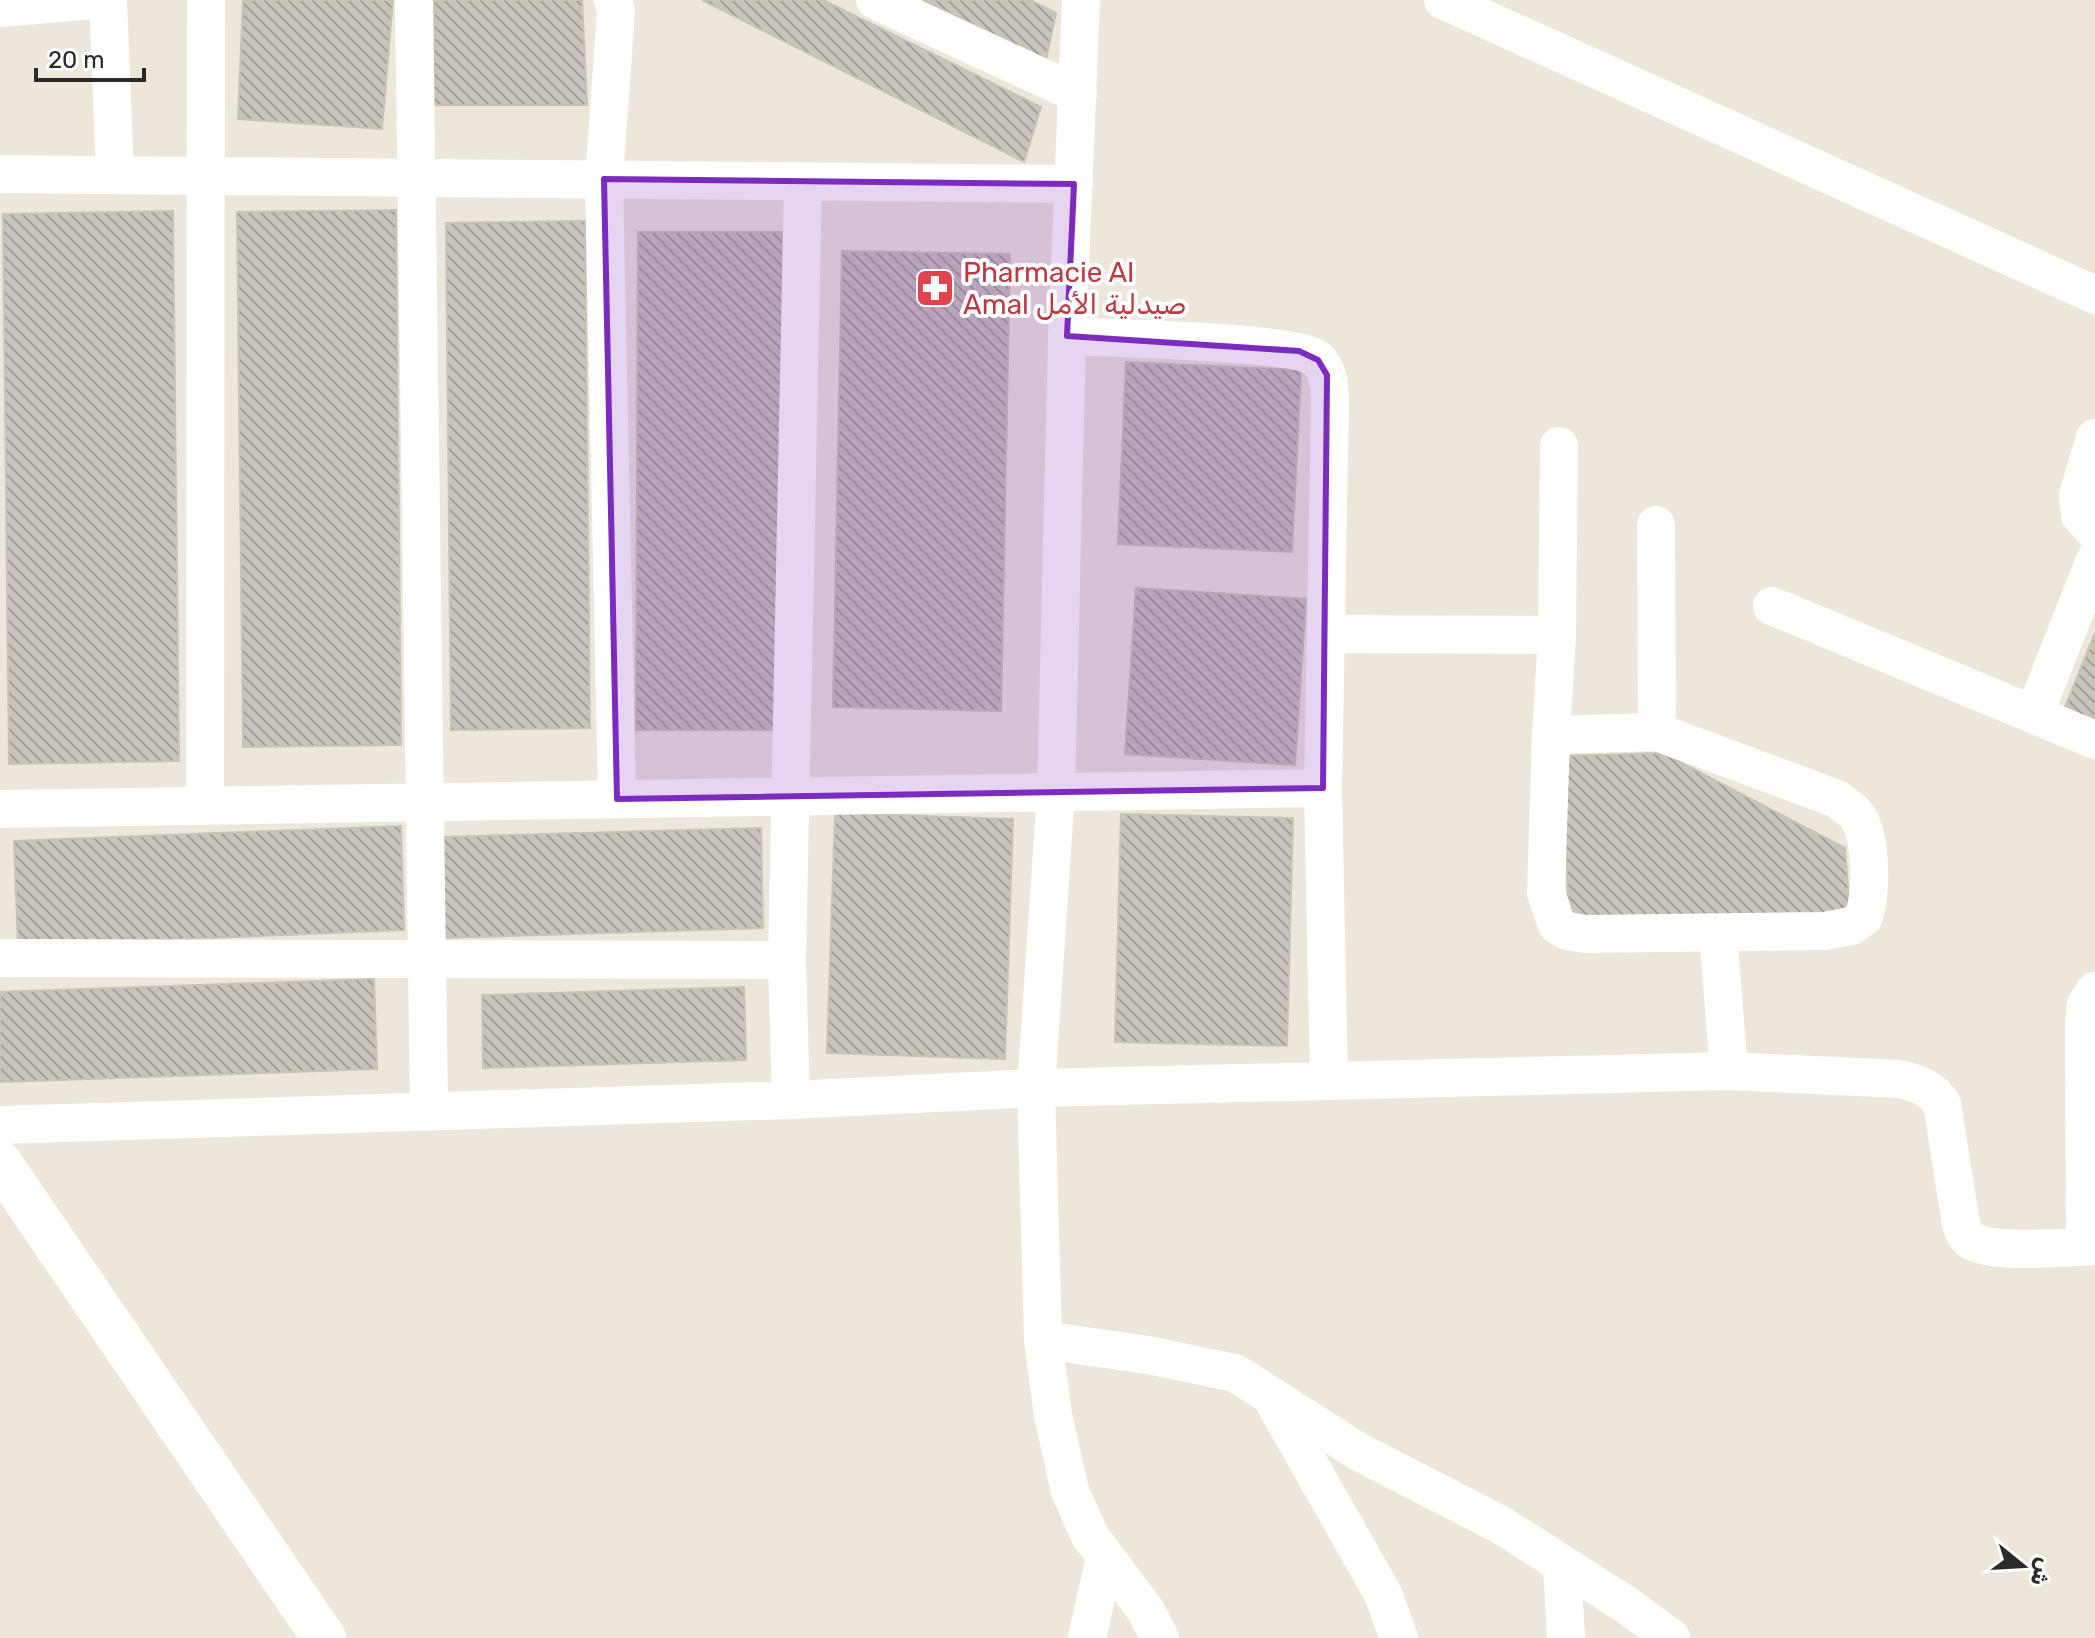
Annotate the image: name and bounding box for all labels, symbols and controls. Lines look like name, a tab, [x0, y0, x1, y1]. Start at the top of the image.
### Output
scale bar	[36, 32, 144, 82]
text: 20 m	[48, 46, 105, 74]
place label: Pharmacie Al Amal صيدلية الأمل	[963, 256, 1186, 321]
pharmacy icon: Pharmacie Al Amal صيدلية الأمل	[914, 267, 956, 309]
north arrow	[1983, 1526, 2063, 1606]
text: ش	[2024, 1555, 2059, 1589]

